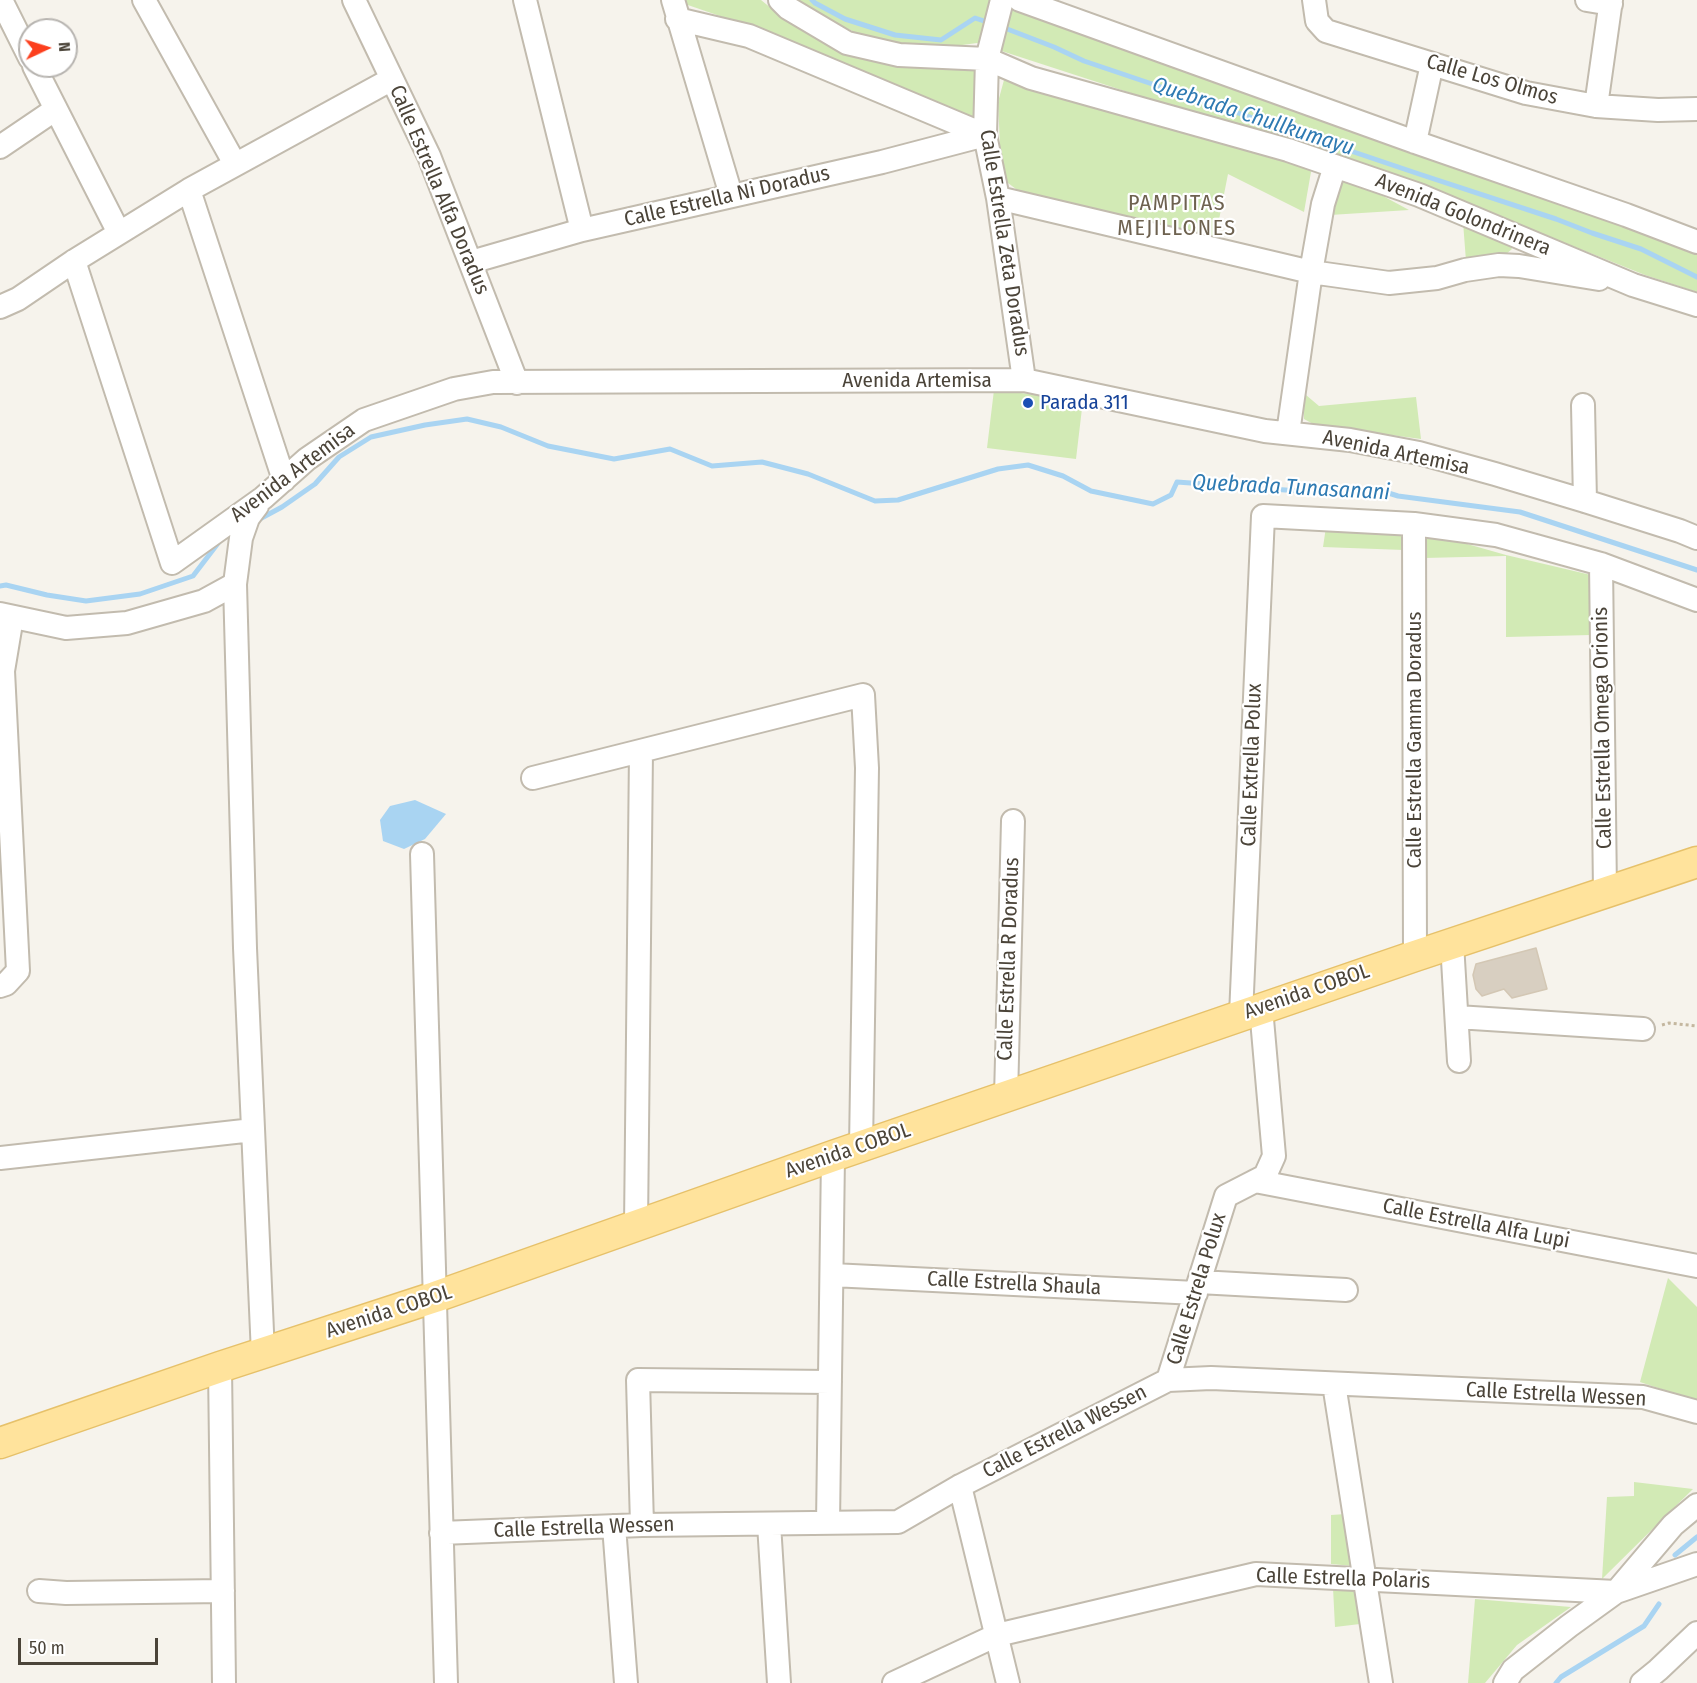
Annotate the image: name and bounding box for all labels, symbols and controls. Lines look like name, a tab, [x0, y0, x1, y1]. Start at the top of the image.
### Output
north arrow	[18, 18, 78, 78]
text: N	[55, 41, 74, 52]
street label: Calle Los Olmos	[1423, 49, 1561, 111]
water label: Quebrada Chullkumayu	[1149, 72, 1357, 162]
street label: Calle Estrella Alfa Doradus	[383, 82, 495, 298]
street label: Calle Estrella Zeta Doradus	[974, 128, 1034, 358]
street label: Calle Estrella Ni Doradus	[622, 161, 832, 233]
street label: Avenida Golondrinera	[1372, 168, 1554, 262]
district label: PAMPITAS MEJILLONES	[1117, 191, 1237, 242]
street label: Avenida Artemisa	[842, 368, 992, 394]
place label: Parada 311	[1040, 390, 1129, 416]
marker: Parada 311	[1021, 396, 1035, 410]
street label: Avenida Artemisa	[226, 418, 360, 528]
street label: Avenida Artemisa	[1320, 425, 1472, 481]
water label: Quebrada Tunasanani	[1191, 470, 1391, 506]
street label: Calle Estrella Omega Orionis	[1588, 607, 1618, 849]
street label: Calle Estrella Gamma Doradus	[1402, 612, 1428, 868]
street label: Calle Extrella Polux	[1237, 683, 1267, 847]
street label: Calle Estrella R Doradus	[993, 857, 1025, 1061]
street label: Avenida COBOL	[1241, 959, 1373, 1025]
street label: Avenida COBOL	[782, 1118, 914, 1184]
street label: Calle Estrella Alfa Lupi	[1380, 1194, 1572, 1254]
street label: Calle Estrela Polux	[1162, 1210, 1232, 1368]
street label: Calle Estrella Shaula	[926, 1267, 1102, 1301]
street label: Avenida COBOL	[323, 1280, 455, 1344]
street label: Calle Estrella Wessen	[1465, 1378, 1647, 1412]
street label: Calle Estrella Wessen	[979, 1380, 1151, 1484]
street label: Calle Estrella Wessen	[493, 1512, 675, 1544]
street label: Calle Estrella Polaris	[1255, 1563, 1431, 1595]
scale bar	[21, 1626, 160, 1664]
text: 50 m	[29, 1637, 65, 1659]

